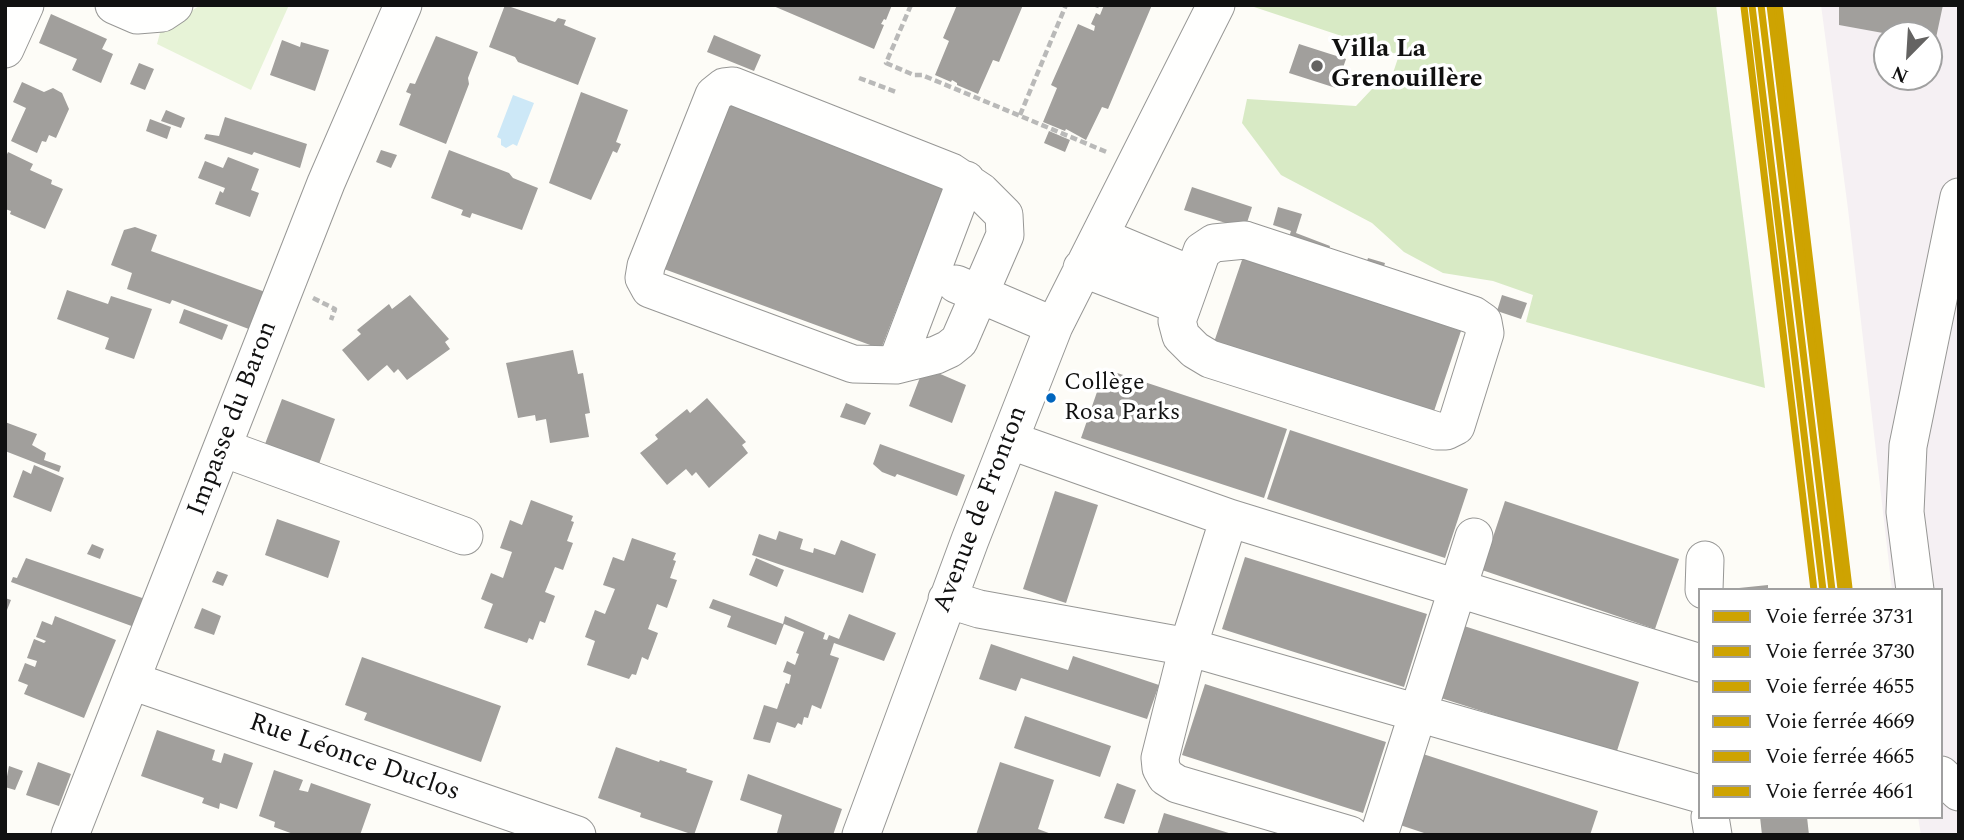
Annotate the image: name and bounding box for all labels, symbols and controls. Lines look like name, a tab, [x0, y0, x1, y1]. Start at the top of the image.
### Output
north arrow	[1873, 21, 1943, 91]
place label: Villa La Grenouillère	[1331, 35, 1483, 96]
text: N	[1887, 57, 1913, 90]
marker: Villa La Grenouillère	[1309, 58, 1325, 74]
street label: Impasse du Baron	[182, 317, 286, 521]
place label: Collège Rosa Parks	[1064, 370, 1180, 426]
marker: Collège Rosa Parks	[1044, 391, 1058, 405]
street label: Avenue de Fronton	[928, 402, 1036, 618]
legend	[1698, 588, 1943, 819]
text: Voie ferrée 3731	[1765, 601, 1914, 633]
text: Voie ferrée 3730	[1765, 636, 1914, 668]
text: Voie ferrée 4655	[1765, 671, 1914, 703]
text: Voie ferrée 4669	[1765, 706, 1914, 738]
street label: Rue Léonce Duclos	[245, 708, 463, 810]
text: Voie ferrée 4665	[1765, 741, 1914, 773]
text: Voie ferrée 4661	[1765, 776, 1914, 808]

